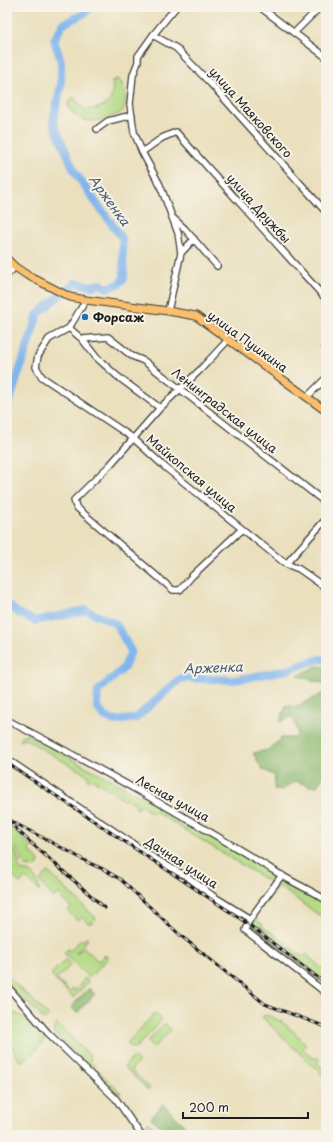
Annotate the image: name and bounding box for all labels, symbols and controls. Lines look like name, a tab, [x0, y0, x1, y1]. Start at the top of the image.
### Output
street label: улица Маяковского	[205, 63, 297, 162]
street label: улица Дружбы	[223, 169, 295, 247]
water label: Арженка	[85, 170, 136, 230]
street label: улица Пушкина	[204, 306, 292, 377]
place label: Форсаж	[93, 308, 144, 326]
marker: Форсаж	[80, 312, 90, 322]
street label: Ленинградская улица	[168, 363, 282, 457]
street label: Майкопская улица	[143, 430, 241, 516]
water label: Арженка	[183, 656, 244, 678]
street label: Лесная улица	[133, 770, 213, 826]
street label: Дачная улица	[141, 831, 222, 893]
scale bar	[183, 1094, 308, 1120]
text: 200 m	[189, 1098, 229, 1116]

